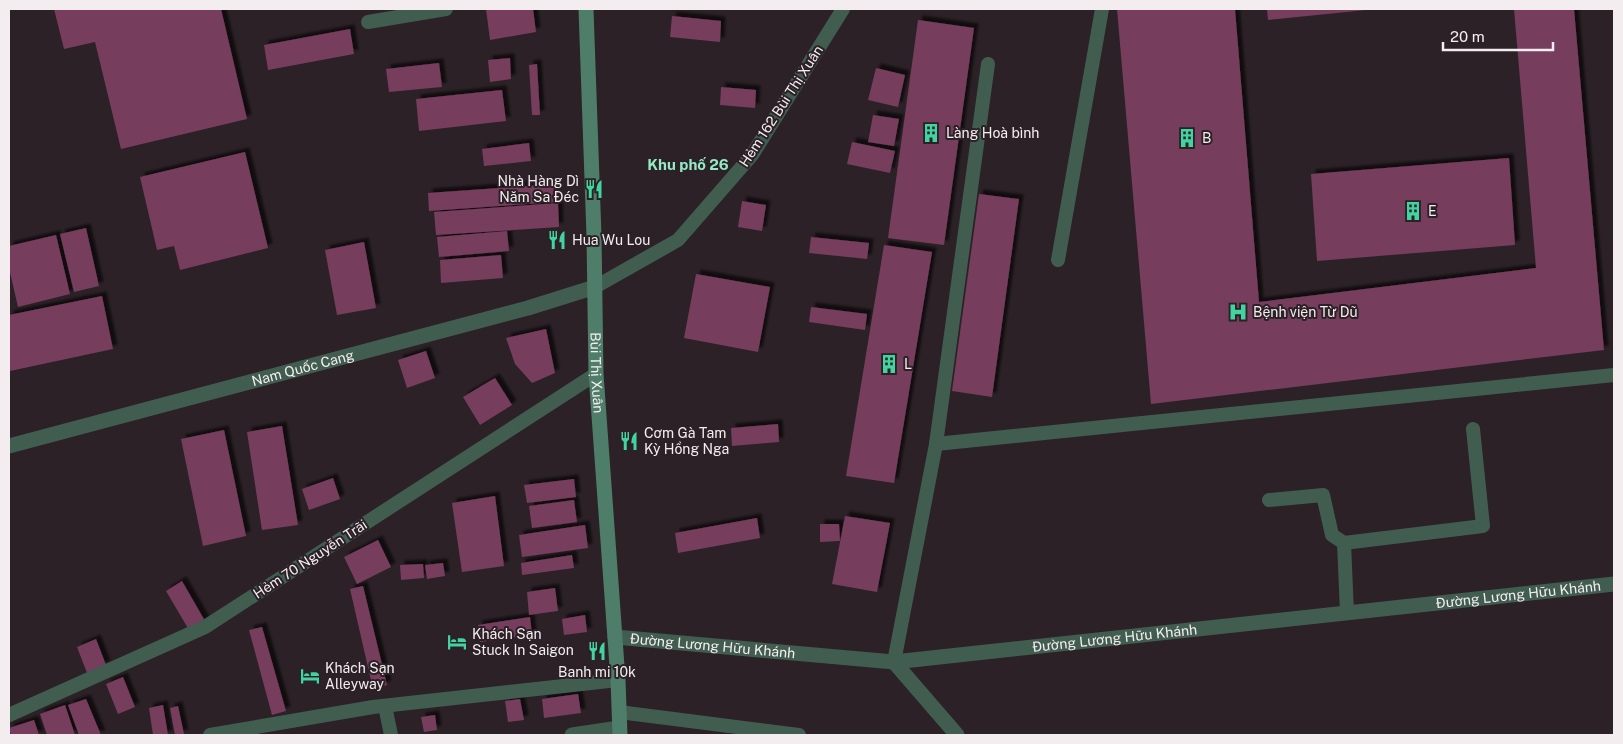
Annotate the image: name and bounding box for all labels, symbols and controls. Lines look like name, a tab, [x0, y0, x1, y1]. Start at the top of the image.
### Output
scale bar	[1443, 20, 1553, 52]
text: 20 m	[1450, 28, 1485, 45]
street label: Hẻm 162 Bùi Thị Xuân	[736, 42, 826, 170]
building icon: Làng Hoà bình	[920, 122, 942, 144]
place label: Làng Hoà bình	[946, 125, 1039, 141]
building icon: B	[1176, 127, 1198, 149]
place label: B	[1202, 130, 1211, 146]
district label: Khu phố 26	[647, 156, 729, 173]
place label: Nhà Hàng Dì Năm Sa Đéc	[498, 173, 579, 205]
restaurant icon: Nhà Hàng Dì Năm Sa Đéc	[583, 178, 605, 200]
building icon: E	[1402, 200, 1424, 222]
place label: E	[1428, 203, 1437, 219]
restaurant icon: Hua Wu Lou	[546, 229, 568, 251]
place label: Hua Wu Lou	[572, 232, 650, 248]
hospital icon: Bệnh viện Từ Dũ	[1227, 301, 1249, 323]
place label: Bệnh viện Từ Dũ	[1253, 304, 1358, 320]
street label: Bùi Thị Xuân	[587, 332, 607, 414]
street label: Nam Quốc Cang	[250, 347, 356, 389]
building icon: L	[878, 353, 900, 375]
place label: L	[904, 356, 912, 372]
place label: Cơm Gà Tam Kỳ Hồng Nga	[644, 425, 729, 457]
restaurant icon: Cơm Gà Tam Kỳ Hồng Nga	[618, 430, 640, 452]
street label: Hẻm 70 Nguyễn Trãi	[250, 516, 370, 602]
street label: Đường Lương Hữu Khánh	[1435, 577, 1602, 611]
street label: Đường Lương Hữu Khánh	[1031, 621, 1198, 655]
place label: Khách Sạn Stuck In Saigon	[472, 626, 574, 658]
street label: Đường Lương Hữu Khánh	[629, 630, 796, 661]
hotel icon: Khách Sạn Stuck In Saigon	[446, 631, 468, 653]
restaurant icon: Banh mi 10k	[586, 640, 608, 662]
place label: Khách Sạn Alleyway	[325, 660, 394, 692]
place label: Banh mi 10k	[558, 664, 636, 680]
hotel icon: Khách Sạn Alleyway	[299, 665, 321, 687]

